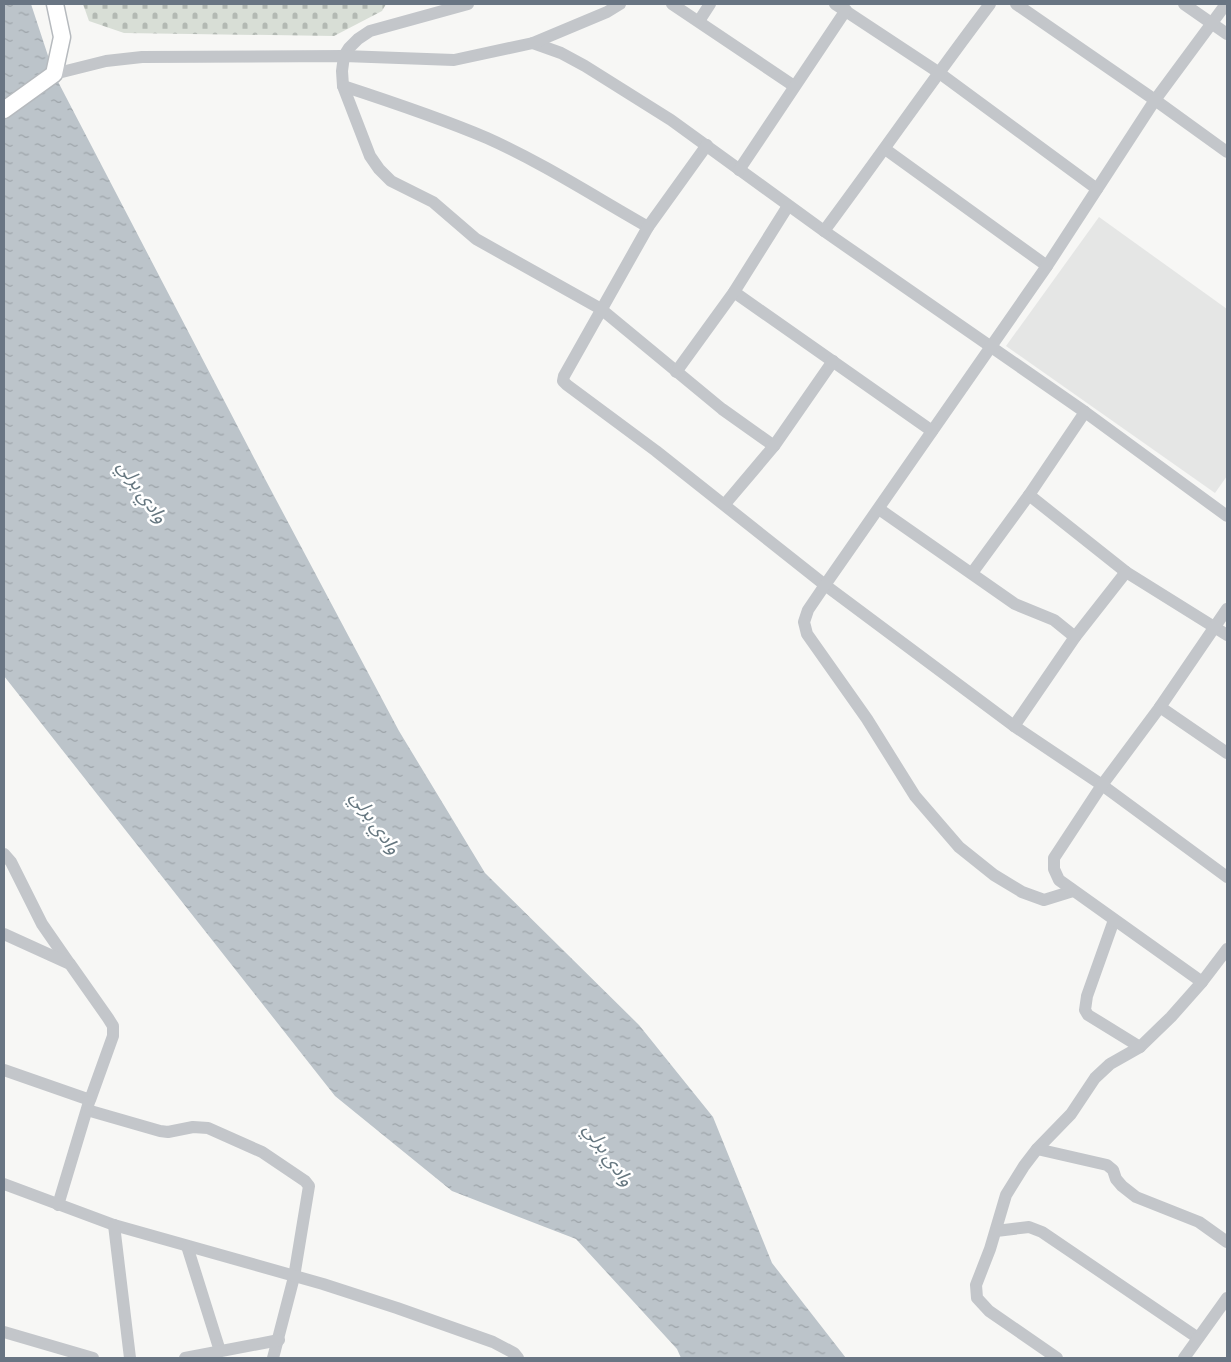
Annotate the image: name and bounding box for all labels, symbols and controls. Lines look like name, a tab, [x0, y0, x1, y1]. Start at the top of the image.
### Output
water label: وادي برلي	[110, 456, 172, 530]
water label: وادي برلي	[343, 787, 405, 861]
water label: وادي برلي	[576, 1119, 638, 1193]

